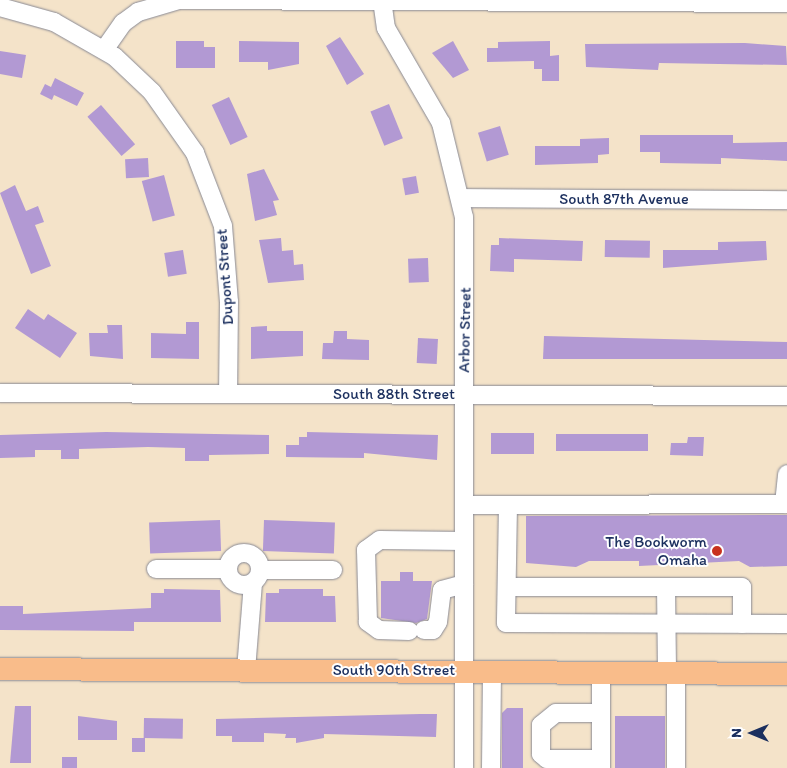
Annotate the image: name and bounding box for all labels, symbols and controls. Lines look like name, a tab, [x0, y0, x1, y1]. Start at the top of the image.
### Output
street label: South 87th Avenue	[560, 189, 688, 209]
street label: Dupont Street	[212, 228, 238, 326]
street label: Arbor Street	[455, 287, 475, 373]
street label: South 88th Street	[333, 384, 455, 404]
place label: The Bookworm Omaha	[604, 532, 707, 570]
marker: The Bookworm Omaha	[711, 545, 723, 557]
street label: South 90th Street	[333, 660, 455, 680]
north arrow	[727, 708, 777, 758]
text: N	[728, 728, 745, 738]

